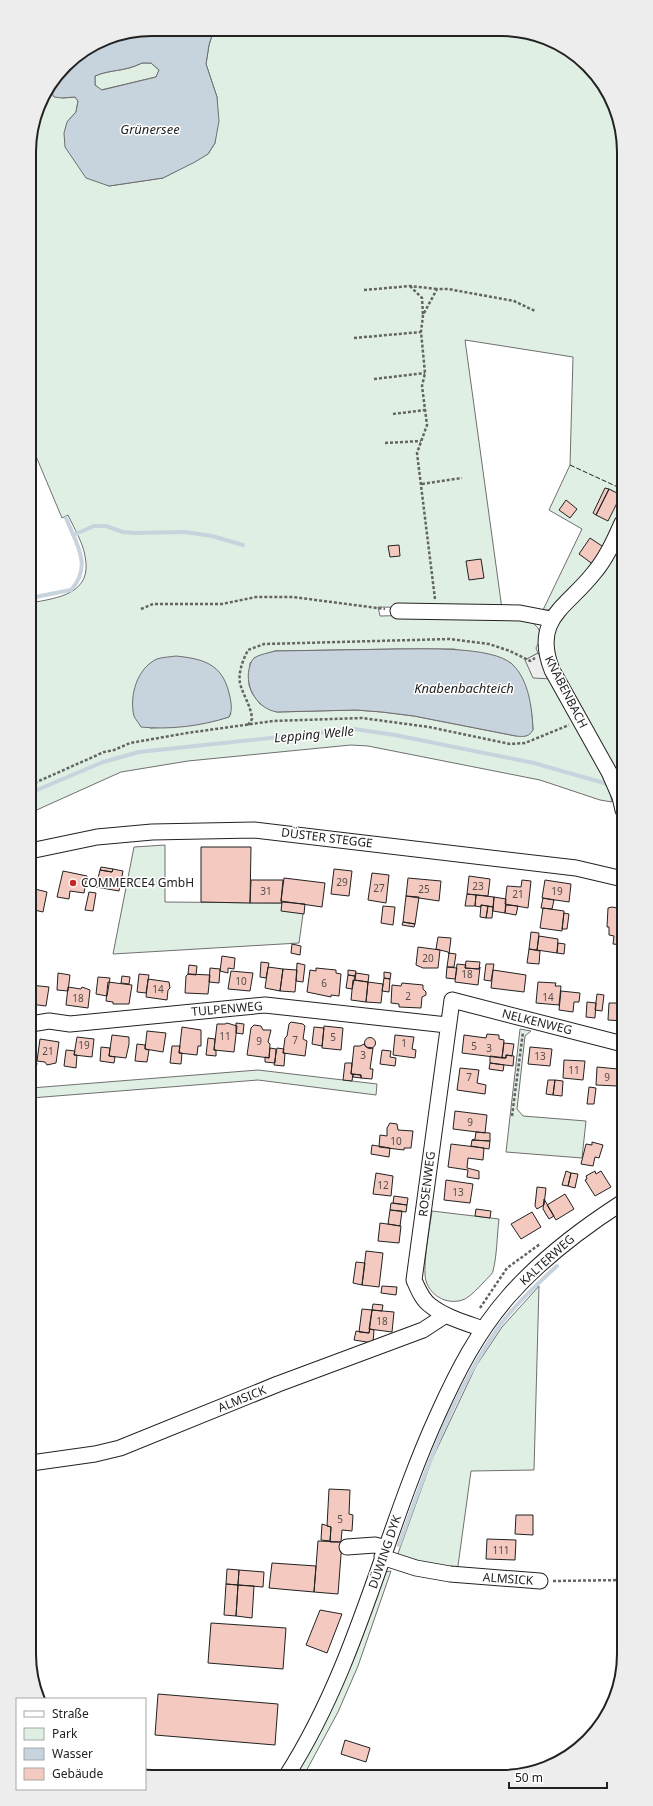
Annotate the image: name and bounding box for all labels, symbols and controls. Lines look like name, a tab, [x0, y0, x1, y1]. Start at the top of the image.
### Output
water label: Grünersee	[120, 120, 180, 138]
street label: KNABENBACH	[541, 652, 592, 731]
water label: Knabenbachteich	[414, 679, 514, 697]
water label: Lepping Welle	[273, 721, 355, 746]
street label: DÜSTER STEGGE	[280, 823, 374, 852]
place label: COMMERCE4 GmbH	[81, 874, 194, 891]
house number: 29	[336, 875, 348, 889]
marker: COMMERCE4 GmbH	[68, 878, 78, 888]
house number: 23	[472, 879, 484, 893]
house number: 27	[373, 881, 385, 895]
house number: 25	[418, 882, 430, 896]
house number: 31	[260, 884, 272, 898]
house number: 19	[551, 884, 563, 898]
house number: 21	[512, 887, 524, 901]
house number: 20	[422, 951, 434, 965]
house number: 18	[461, 967, 473, 981]
house number: 10	[235, 974, 247, 988]
house number: 6	[321, 976, 327, 990]
house number: 14	[152, 982, 164, 996]
house number: 2	[405, 989, 411, 1003]
house number: 14	[542, 990, 554, 1004]
house number: 18	[72, 991, 84, 1005]
street label: TULPENWEG	[191, 997, 263, 1020]
street label: NELKENWEG	[500, 1005, 574, 1038]
house number: 11	[219, 1029, 231, 1043]
house number: 5	[330, 1030, 336, 1044]
house number: 7	[292, 1033, 298, 1047]
house number: 9	[256, 1034, 262, 1048]
house number: 1	[401, 1036, 407, 1050]
house number: 19	[78, 1038, 90, 1052]
house number: 5	[471, 1039, 477, 1053]
house number: 3	[486, 1041, 492, 1055]
house number: 21	[42, 1044, 54, 1058]
house number: 3	[360, 1048, 366, 1062]
house number: 13	[534, 1049, 546, 1063]
house number: 11	[568, 1063, 580, 1077]
house number: 7	[466, 1070, 472, 1084]
house number: 9	[604, 1070, 610, 1084]
house number: 9	[467, 1115, 473, 1129]
house number: 10	[390, 1134, 402, 1148]
street label: ROSENWEG	[414, 1150, 439, 1218]
house number: 12	[377, 1178, 389, 1192]
house number: 13	[452, 1185, 464, 1199]
street label: KALTERWEG	[516, 1230, 578, 1289]
house number: 18	[376, 1314, 388, 1328]
street label: ALMSICK	[215, 1381, 269, 1416]
house number: 5	[337, 1512, 343, 1526]
street label: DÜWING DYK	[364, 1512, 405, 1591]
house number: 111	[492, 1543, 510, 1557]
street label: ALMSICK	[482, 1568, 534, 1589]
legend	[16, 1698, 146, 1790]
text: Straße	[52, 1705, 89, 1722]
text: Park	[52, 1725, 78, 1742]
text: Wasser	[52, 1745, 93, 1762]
scale bar	[509, 1764, 607, 1790]
text: Gebäude	[52, 1765, 103, 1782]
text: 50 m	[515, 1769, 543, 1786]

